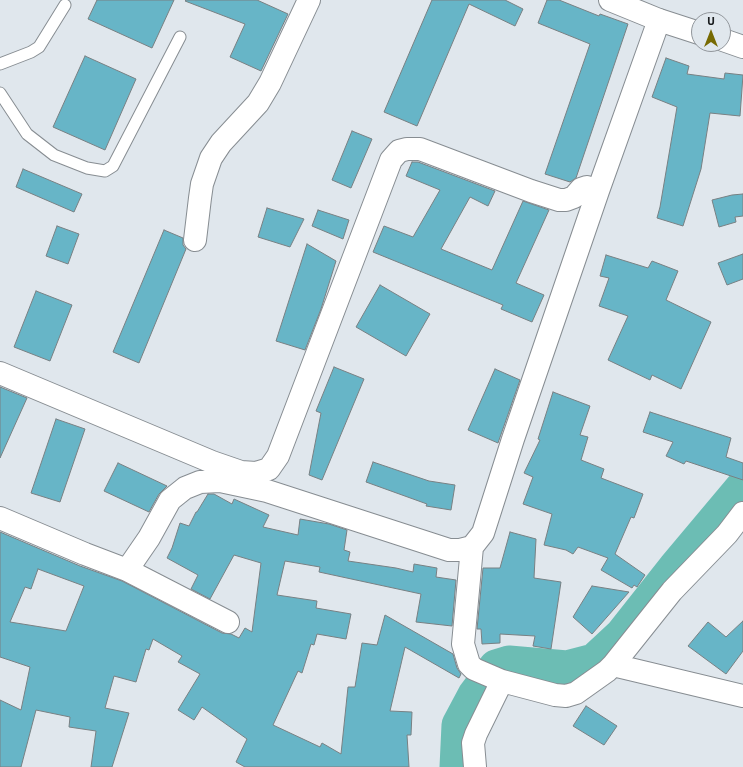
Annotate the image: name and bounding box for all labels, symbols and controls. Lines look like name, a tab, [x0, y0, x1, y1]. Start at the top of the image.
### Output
north arrow	[691, 12, 731, 52]
text: U	[707, 14, 715, 27]

